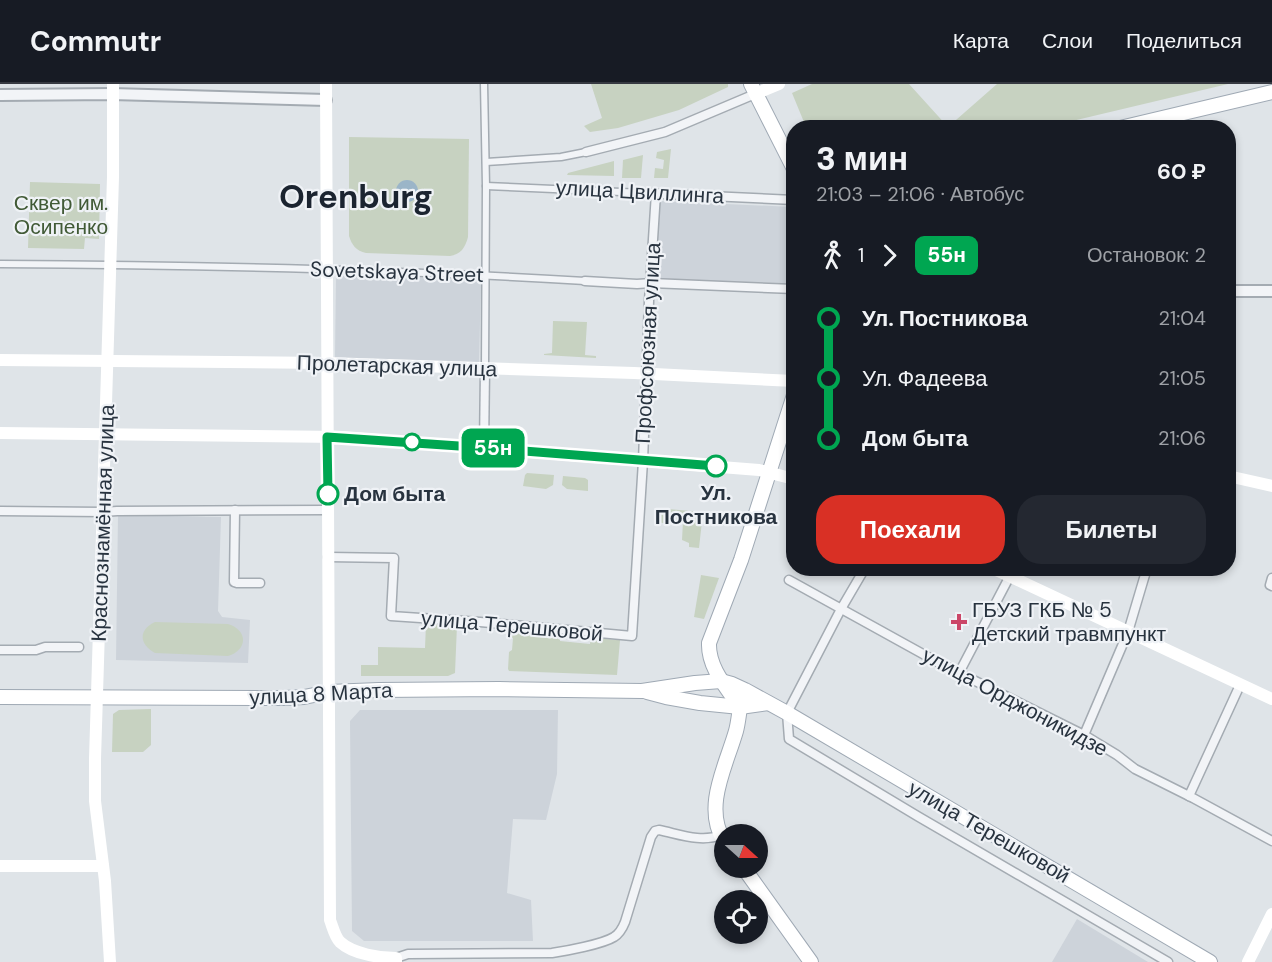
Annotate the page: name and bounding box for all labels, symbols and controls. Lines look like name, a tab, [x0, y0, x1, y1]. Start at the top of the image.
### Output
text: Commutr	[30, 23, 161, 60]
text: Карта	[953, 27, 1009, 55]
text: Слои	[1042, 27, 1093, 55]
text: Поделиться	[1126, 27, 1242, 55]
text: 3 мин	[816, 137, 908, 180]
text: 60 ₽	[1157, 157, 1206, 186]
street label: улица Цвиллинга	[555, 174, 725, 210]
district label: Orenburg	[279, 175, 433, 218]
text: 21:03 – 21:06 · Автобус	[816, 181, 1024, 207]
park label: Сквер им. Осипенко	[14, 189, 108, 241]
icon: walk	[816, 239, 849, 272]
icon: forward	[873, 239, 906, 272]
street label: Профсоюзная улица	[629, 241, 667, 444]
text: 55н	[927, 241, 966, 269]
text: 1	[858, 242, 864, 268]
text: Остановок: 2	[1087, 242, 1206, 268]
street label: Sovetskaya Street	[309, 255, 485, 289]
text: Ул. Постникова	[862, 304, 1027, 333]
text: 21:04	[1158, 305, 1206, 331]
street label: Пролетарская улица	[296, 349, 498, 384]
text: Ул. Фадеева	[862, 364, 988, 393]
text: 21:05	[1158, 365, 1206, 391]
street label: Краснознамённая улица	[85, 403, 121, 642]
text: Дом быта	[862, 424, 968, 453]
text: 21:06	[1158, 425, 1206, 451]
line badge: 55н	[458, 428, 528, 468]
unlabelled marker	[403, 433, 421, 451]
text: 55н	[474, 434, 512, 462]
marker: Ул. Постникова	[705, 455, 727, 477]
place label: Ул. Постникова	[655, 479, 778, 531]
place label: Дом быта	[344, 480, 445, 508]
marker: Дом быта	[317, 483, 339, 505]
button: Поехали	[816, 495, 1005, 564]
button: Билеты	[1017, 495, 1206, 564]
place label: ГБУЗ ГКБ № 5 Детский травмпункт	[972, 596, 1167, 648]
street label: улица Терешковой	[420, 604, 604, 648]
marker: ГБУЗ ГКБ № 5 Детский травмпункт	[950, 613, 968, 631]
street label: улица Орджоникидзе	[917, 641, 1113, 763]
street label: улица 8 Марта	[249, 676, 394, 712]
street label: улица Терешковой	[903, 774, 1075, 890]
north arrow	[714, 824, 768, 878]
map controls	[714, 824, 768, 944]
button: locate	[714, 890, 768, 944]

